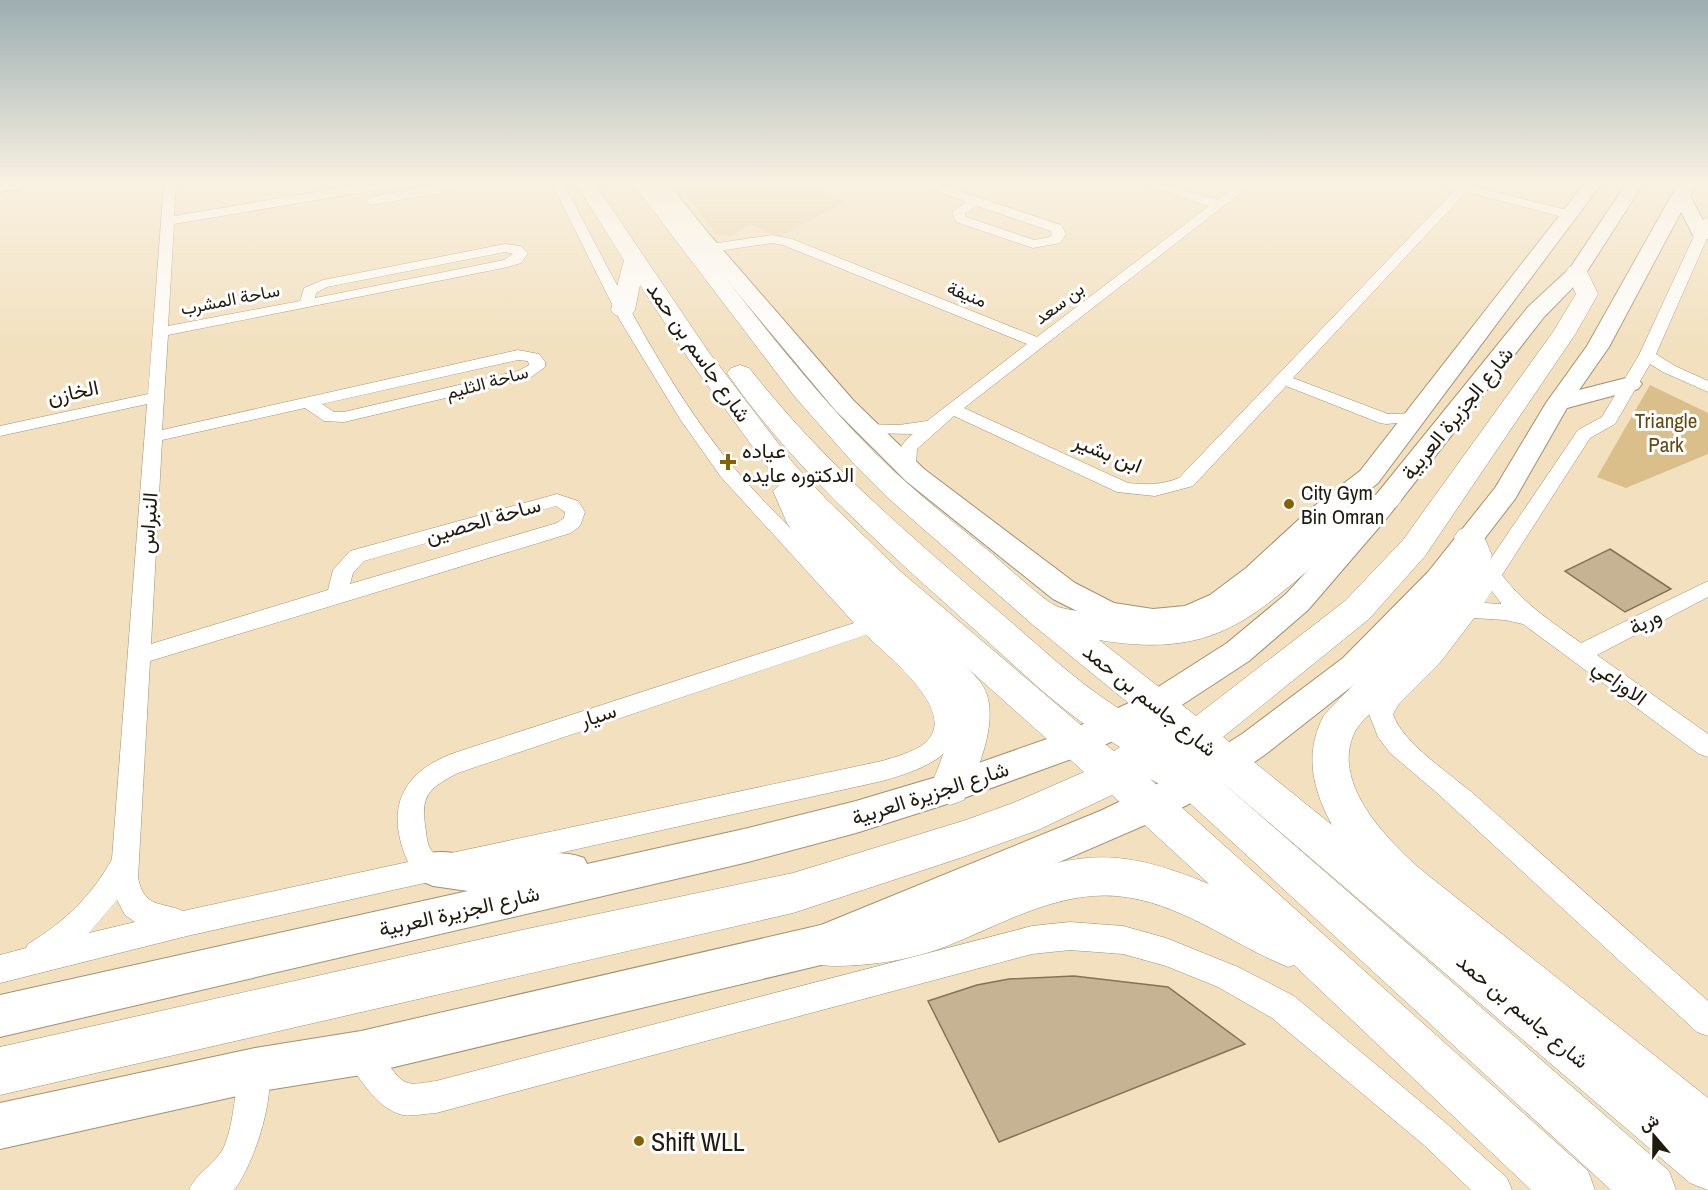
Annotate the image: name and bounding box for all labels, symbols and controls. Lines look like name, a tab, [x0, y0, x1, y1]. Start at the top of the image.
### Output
street label: منيفة	[944, 275, 990, 313]
street label: شارع جاسم بن حمد	[640, 276, 758, 428]
street label: بن سعد	[1029, 276, 1089, 330]
street label: ساحة المشرب	[178, 277, 282, 321]
street label: شارع الجزيرة العربية	[1394, 340, 1520, 486]
street label: ساحة الثليم	[443, 359, 531, 405]
street label: الخازن	[45, 372, 101, 412]
park label: Triangle Park	[1635, 406, 1697, 459]
street label: ابن بشير	[1069, 426, 1147, 480]
place label: عياده الدكتوره عايده	[742, 436, 854, 489]
marker: عياده الدكتوره عايده	[719, 453, 737, 471]
place label: City Gym Bin Omran	[1301, 478, 1384, 531]
street label: ساحة الحصين	[422, 490, 544, 550]
street label: النبراس	[131, 491, 165, 555]
marker: City Gym Bin Omran	[1282, 497, 1296, 511]
street label: وربة	[1624, 601, 1666, 641]
street label: شارع جاسم بن حمد	[1077, 637, 1223, 763]
street label: الاوزاعي	[1585, 652, 1653, 714]
street label: سيار	[575, 696, 620, 735]
street label: شارع الجزيرة العربية	[848, 754, 1012, 832]
street label: شارع الجزيرة العربية	[376, 878, 542, 944]
street label: شارع جاسم بن حمد	[1451, 947, 1595, 1075]
north arrow	[1624, 1106, 1684, 1166]
text: ش	[1636, 1108, 1662, 1136]
place label: Shift WLL	[651, 1124, 745, 1159]
marker: Shift WLL	[632, 1134, 646, 1148]

